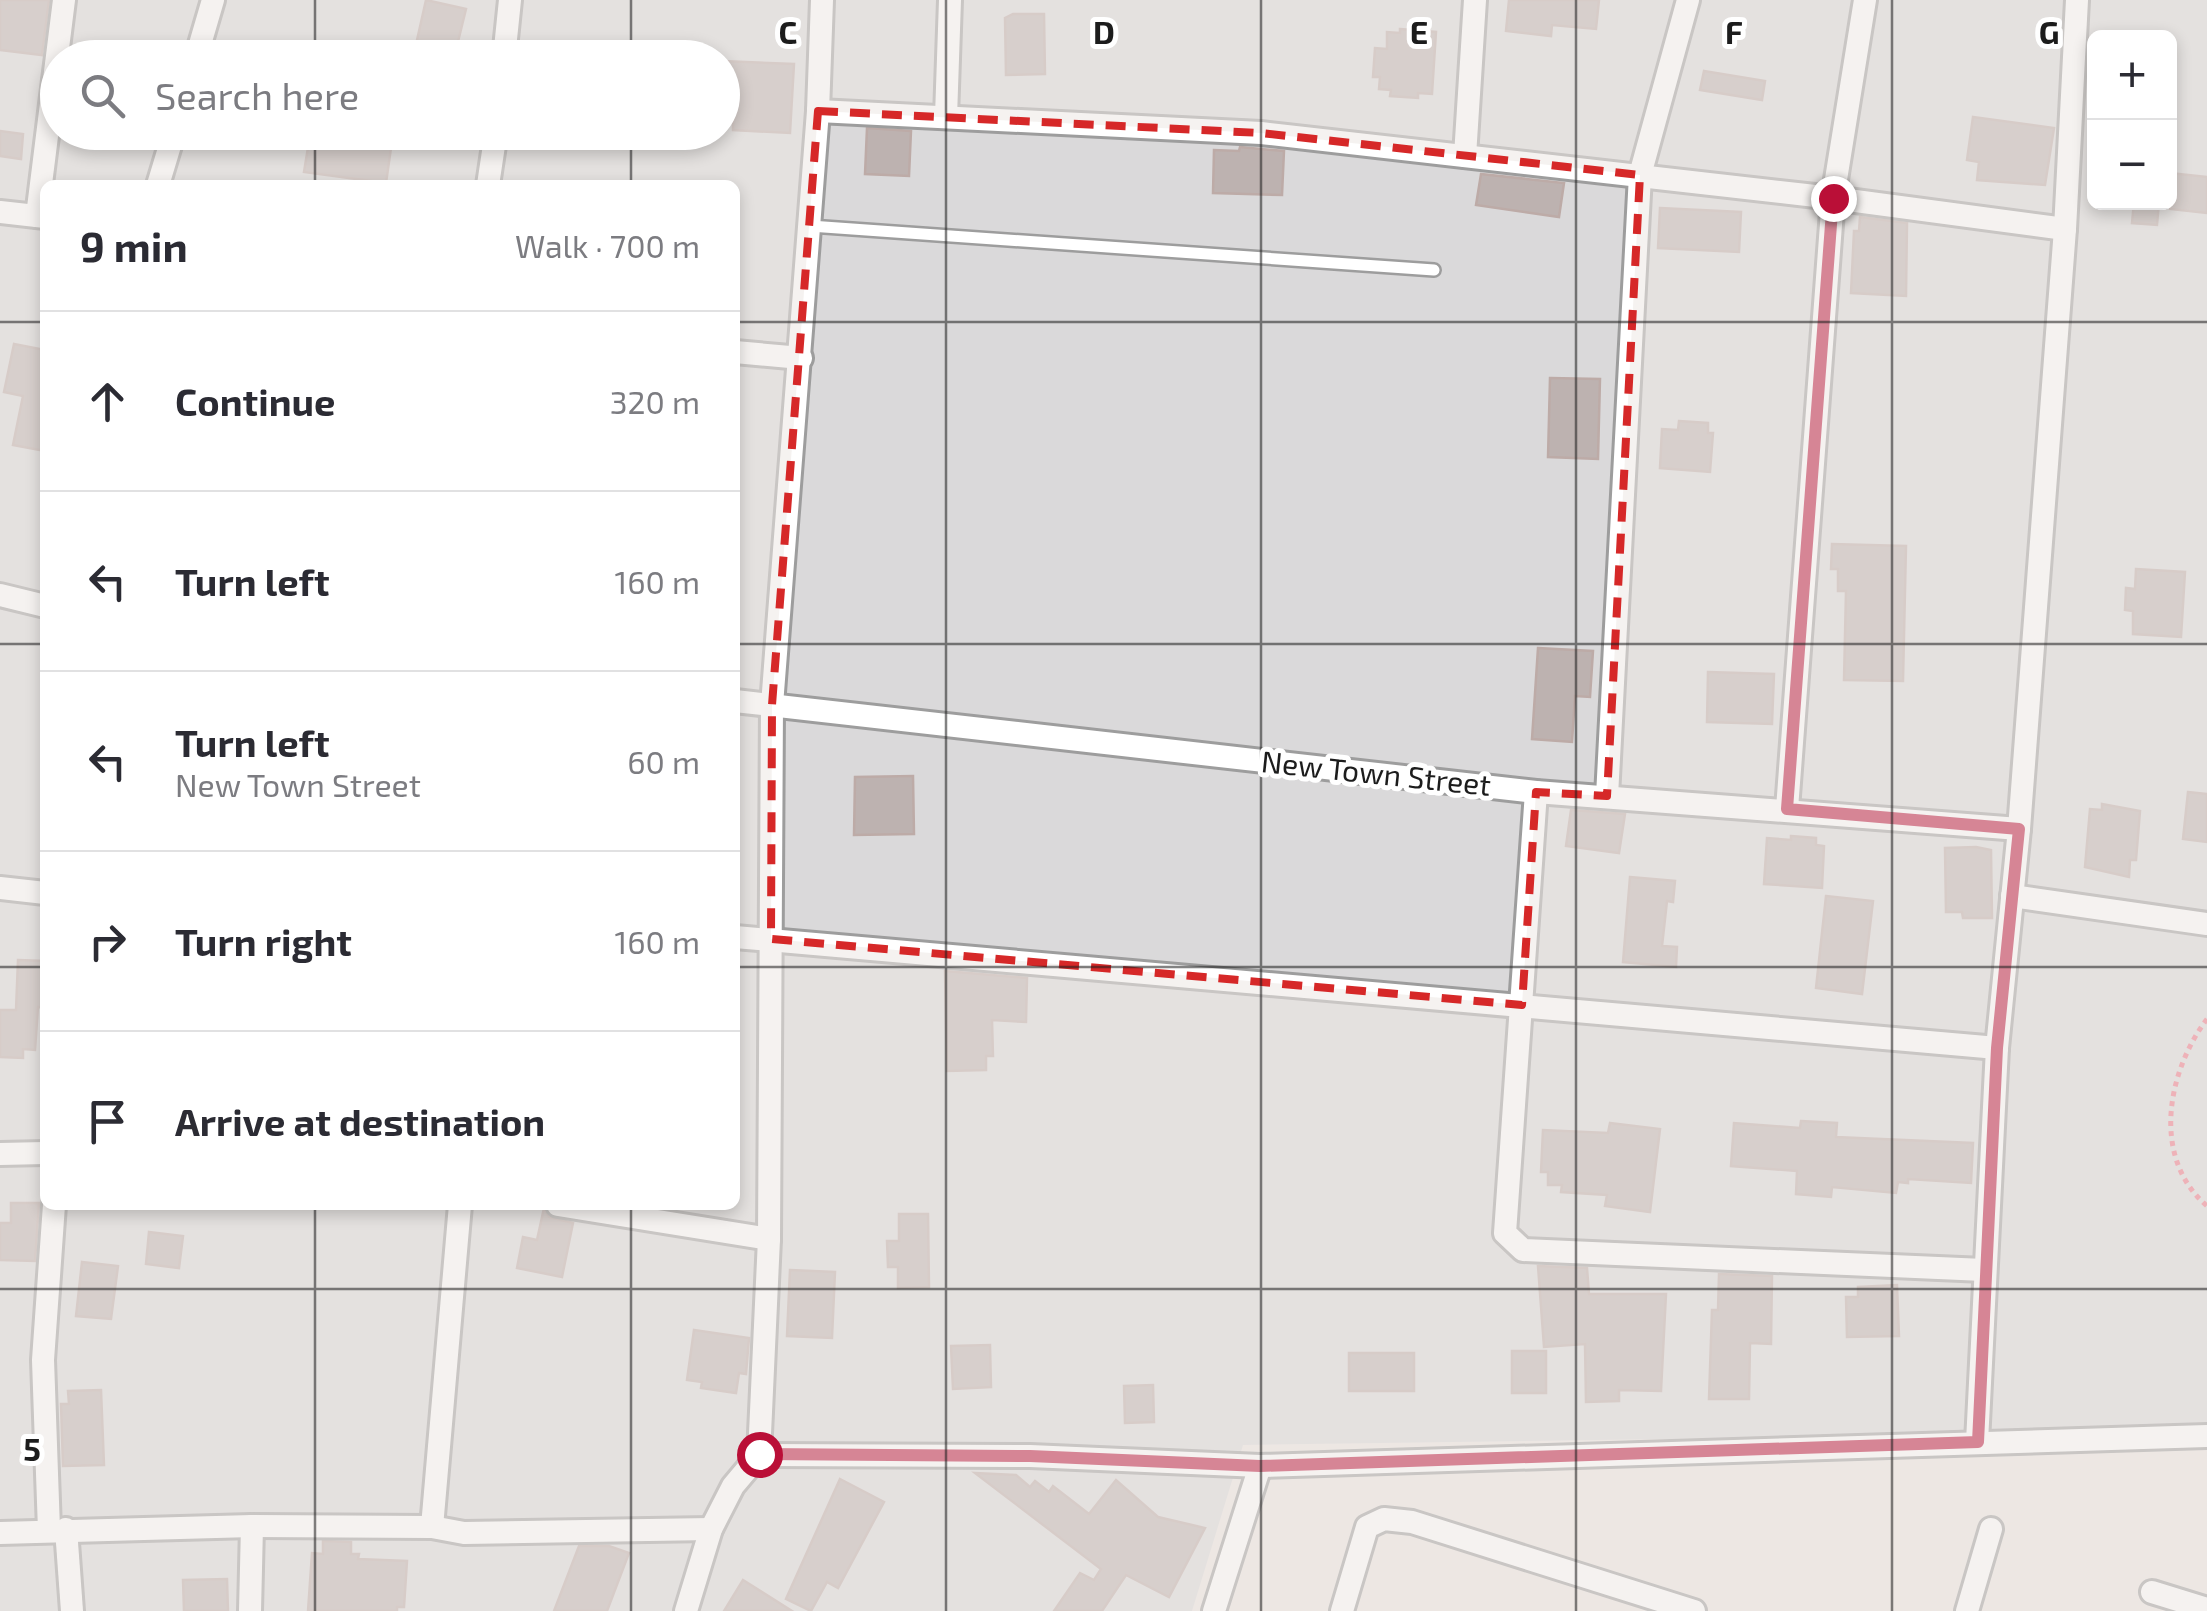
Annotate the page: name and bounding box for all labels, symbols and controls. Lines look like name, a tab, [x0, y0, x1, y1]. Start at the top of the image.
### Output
text: C	[779, 12, 797, 50]
text: D	[1093, 12, 1115, 50]
text: E	[1410, 12, 1428, 50]
text: F	[1725, 12, 1743, 50]
text: G	[2039, 12, 2059, 50]
map controls	[2087, 30, 2177, 210]
button: +	[2087, 30, 2177, 120]
search box	[40, 40, 740, 150]
icon: search	[75, 68, 130, 123]
text: Search here	[155, 72, 359, 118]
button: −	[2087, 120, 2177, 210]
route end	[1811, 176, 1857, 222]
text: 9 min	[80, 220, 188, 270]
text: Walk · 700 m	[515, 226, 700, 264]
icon: ahead	[80, 374, 135, 429]
text: Continue	[175, 378, 335, 424]
text: 320 m	[610, 382, 700, 420]
icon: left	[80, 554, 135, 609]
text: Turn left	[175, 558, 330, 604]
text: 160 m	[614, 562, 700, 600]
text: Turn left	[175, 719, 330, 765]
icon: left	[80, 734, 135, 789]
text: 60 m	[627, 742, 700, 780]
street label: New Town Street	[1260, 742, 1493, 802]
text: New Town Street	[175, 765, 421, 803]
icon: right	[80, 914, 135, 969]
text: Turn right	[175, 918, 352, 964]
text: 160 m	[614, 922, 700, 960]
icon: arrive	[80, 1094, 135, 1149]
text: Arrive at destination	[175, 1098, 545, 1144]
text: 5	[23, 1429, 41, 1467]
route start	[737, 1432, 783, 1478]

